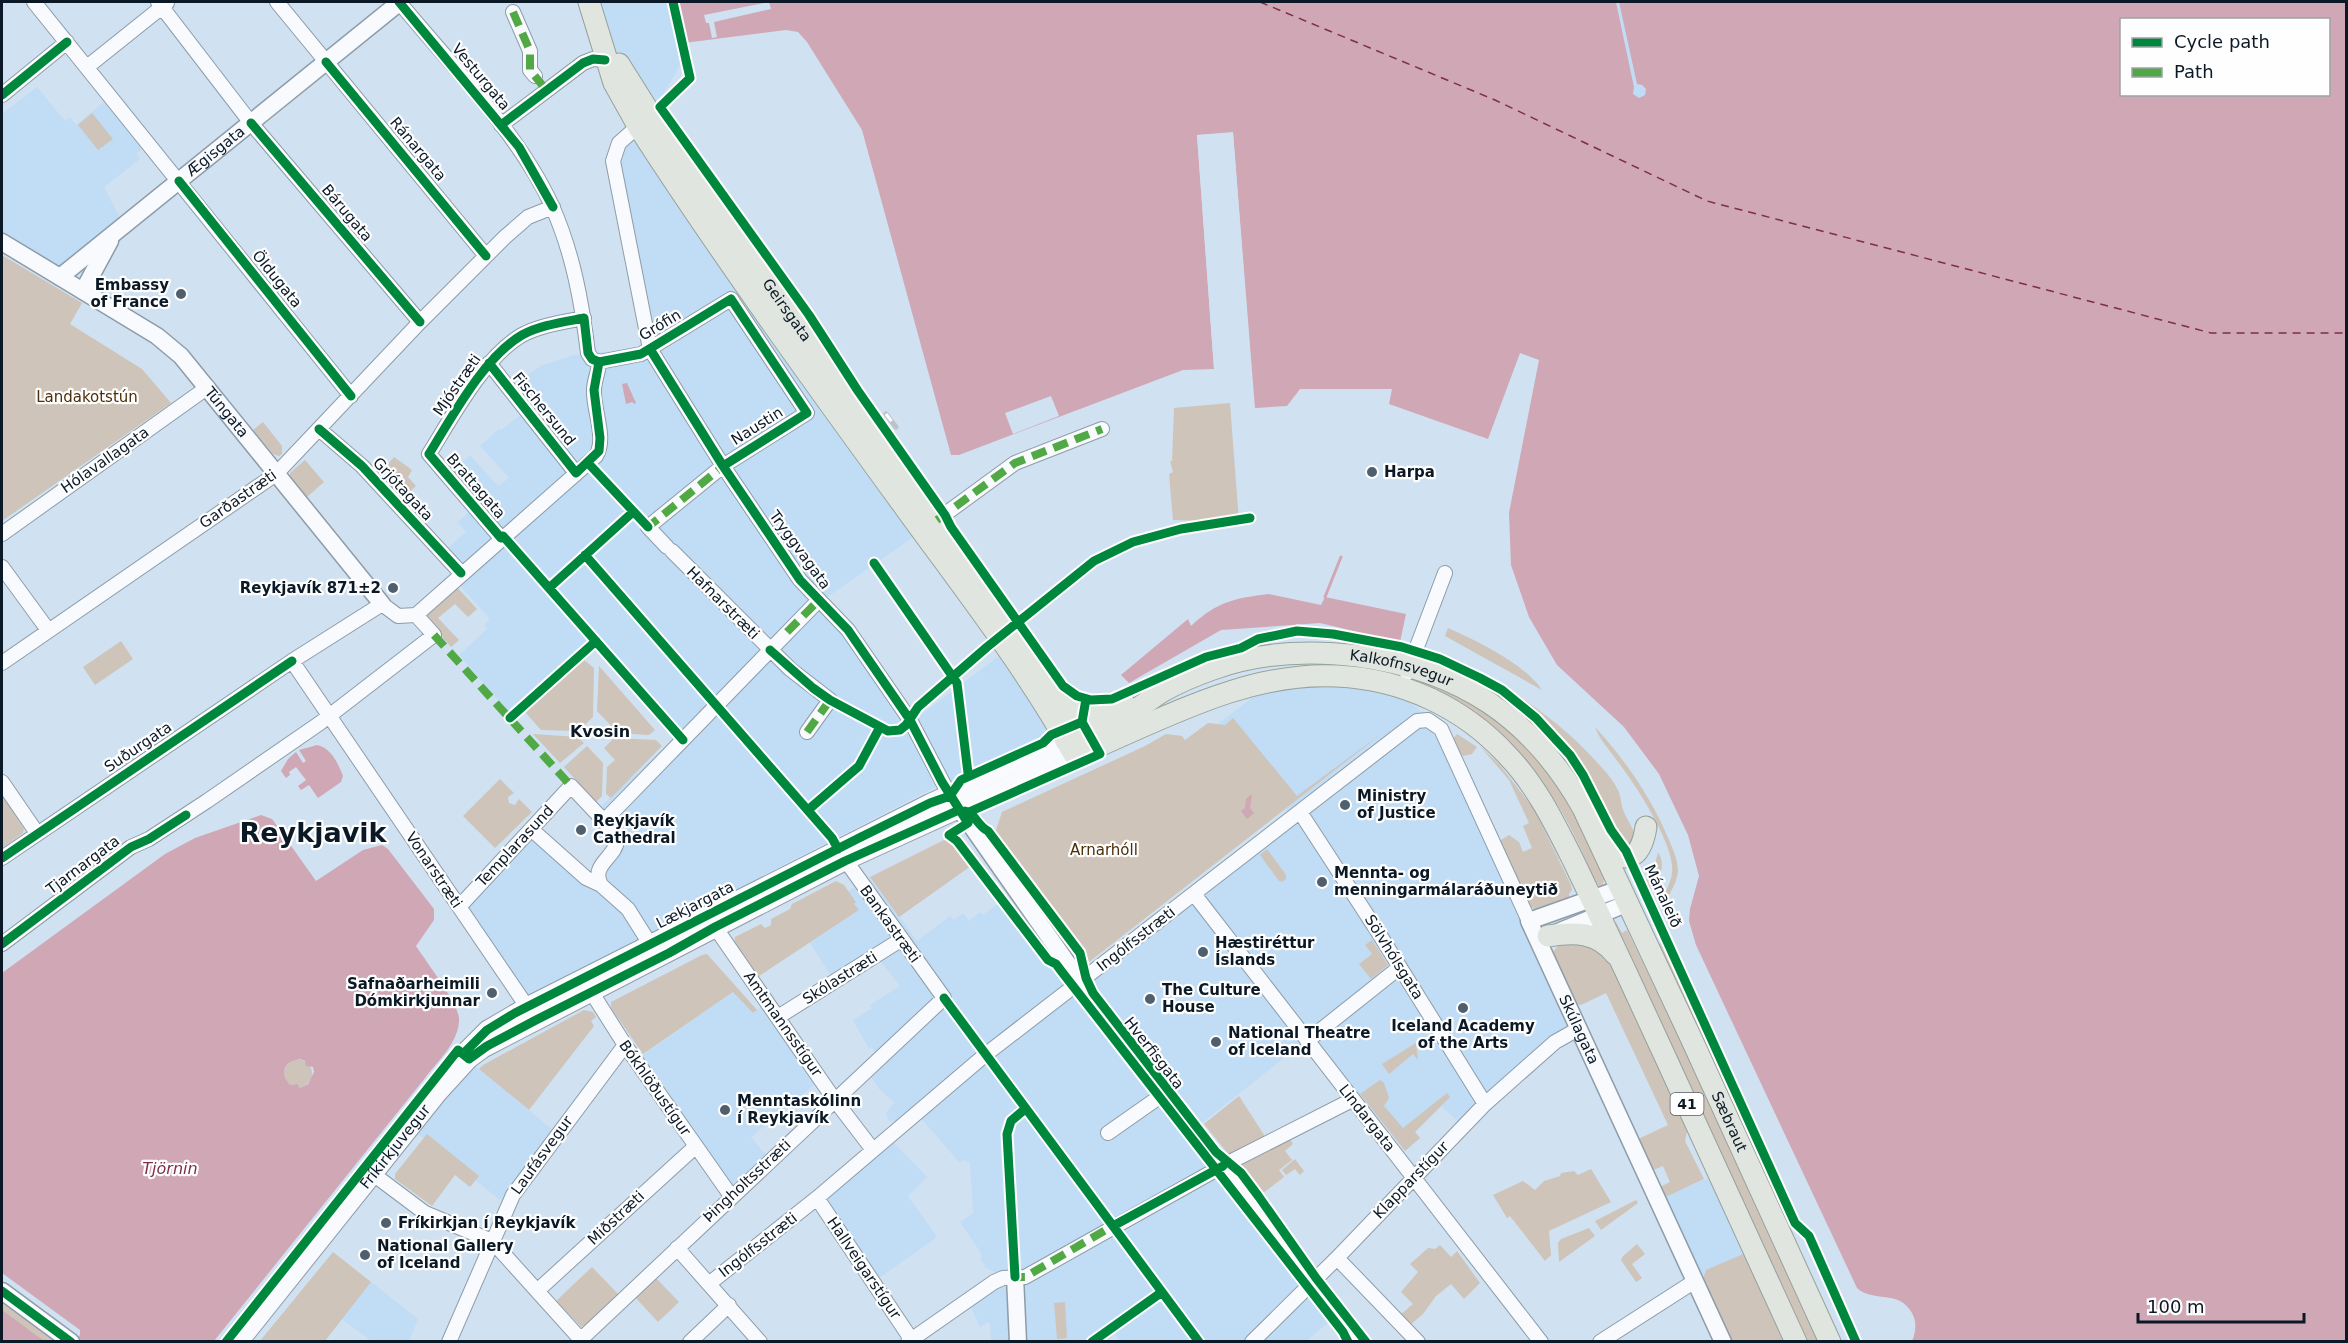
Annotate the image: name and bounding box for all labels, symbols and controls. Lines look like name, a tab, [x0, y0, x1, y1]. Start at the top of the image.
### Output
legend	[2120, 18, 2330, 96]
text: Cycle path	[2174, 31, 2270, 52]
street label: Vesturgata	[448, 40, 514, 114]
text: Path	[2174, 61, 2214, 82]
street label: Ránargata	[386, 113, 450, 185]
street label: Ægisgata	[183, 122, 248, 180]
street label: Bárugata	[318, 181, 376, 245]
street label: Öldugata	[248, 246, 306, 311]
street label: Geirsgata	[758, 275, 815, 345]
place label: Embassy of France	[90, 276, 169, 311]
marker: Embassy of France	[174, 287, 188, 301]
street label: Grófin	[636, 306, 684, 344]
street label: Mjóstræti	[429, 351, 485, 419]
street label: Fischersund	[509, 369, 579, 449]
street label: Túngata	[200, 383, 252, 441]
park label: Landakotstún	[36, 388, 138, 406]
street label: Naustin	[728, 403, 786, 449]
street label: Hólavallagata	[58, 423, 152, 497]
street label: Brattagata	[443, 450, 509, 522]
street label: Grjótagata	[369, 454, 437, 524]
place label: Harpa	[1384, 463, 1435, 481]
marker: Harpa	[1365, 465, 1379, 479]
street label: Garðastræti	[196, 466, 280, 532]
street label: Tryggvagata	[765, 506, 835, 593]
street label: Hafnarstræti	[683, 563, 763, 643]
place label: Reykjavík 871±2	[240, 579, 381, 597]
marker: Reykjavík 871±2	[386, 581, 400, 595]
street label: Kalkofnsvegur	[1349, 646, 1457, 691]
street label: Suðurgata	[101, 718, 175, 776]
district label: Kvosin	[570, 722, 630, 741]
place label: Ministry of Justice	[1357, 787, 1436, 822]
marker: Ministry of Justice	[1338, 798, 1352, 812]
street label: Templarasund	[472, 801, 557, 891]
place label: Reykjavík Cathedral	[593, 812, 676, 847]
district label: Reykjavik	[240, 817, 388, 848]
marker: Reykjavík Cathedral	[574, 823, 588, 837]
street label: Vonarstræti	[402, 829, 466, 911]
street label: Tjarnargata	[42, 832, 123, 899]
park label: Arnarhóll	[1070, 841, 1138, 859]
street label: Mánaleið	[1641, 862, 1685, 930]
place label: Mennta- og menningarmálaráðuneytið	[1334, 864, 1558, 899]
marker: Mennta- og menningarmálaráðuneytið	[1315, 875, 1329, 889]
street label: Lækjargata	[653, 878, 737, 932]
street label: Bankastræti	[856, 882, 924, 966]
street label: Ingólfsstræti	[1093, 903, 1179, 975]
street label: Sölvhólsgata	[1361, 911, 1427, 1003]
place label: Hæstiréttur Íslands	[1215, 934, 1315, 969]
marker: Hæstiréttur Íslands	[1196, 945, 1210, 959]
street label: Skólastræti	[799, 948, 881, 1008]
street label: Amtmannsstígur	[740, 968, 827, 1081]
place label: Safnaðarheimili Dómkirkjunnar	[347, 975, 481, 1010]
place label: The Culture House	[1162, 981, 1261, 1016]
marker: Safnaðarheimili Dómkirkjunnar	[485, 986, 499, 1000]
marker: The Culture House	[1143, 992, 1157, 1006]
street label: Skúlagata	[1555, 992, 1603, 1067]
marker: Iceland Academy of the Arts	[1456, 1001, 1470, 1015]
street label: Hverfisgata	[1120, 1013, 1188, 1093]
place label: Iceland Academy of the Arts	[1391, 1017, 1535, 1052]
place label: National Theatre of Iceland	[1228, 1024, 1370, 1059]
marker: National Theatre of Iceland	[1209, 1035, 1223, 1049]
street label: Bókhlöðustígur	[615, 1037, 695, 1140]
street label: Lindargata	[1335, 1081, 1399, 1155]
street label: Sæbraut	[1708, 1089, 1751, 1155]
place label: Menntaskólinn í Reykjavík	[737, 1092, 861, 1127]
road number: 41	[1670, 1093, 1704, 1115]
street label: Fríkirkjuvegur	[356, 1100, 435, 1192]
marker: Menntaskólinn í Reykjavík	[718, 1103, 732, 1117]
street label: Laufásvegur	[507, 1112, 577, 1198]
street label: Þingholtsstræti	[699, 1136, 795, 1226]
street label: Klapparstígur	[1370, 1137, 1453, 1222]
water label: Tjörnin	[142, 1159, 198, 1178]
street label: Miðstræti	[584, 1187, 648, 1249]
street label: Ingólfsstræti	[715, 1209, 801, 1281]
place label: Fríkirkjan í Reykjavík	[398, 1214, 577, 1232]
street label: Hallveigarstígur	[823, 1214, 905, 1323]
marker: Fríkirkjan í Reykjavík	[379, 1216, 393, 1230]
place label: National Gallery of Iceland	[377, 1237, 514, 1272]
marker: National Gallery of Iceland	[358, 1248, 372, 1262]
scale bar	[2138, 1286, 2304, 1324]
text: 100 m	[2147, 1296, 2205, 1317]

